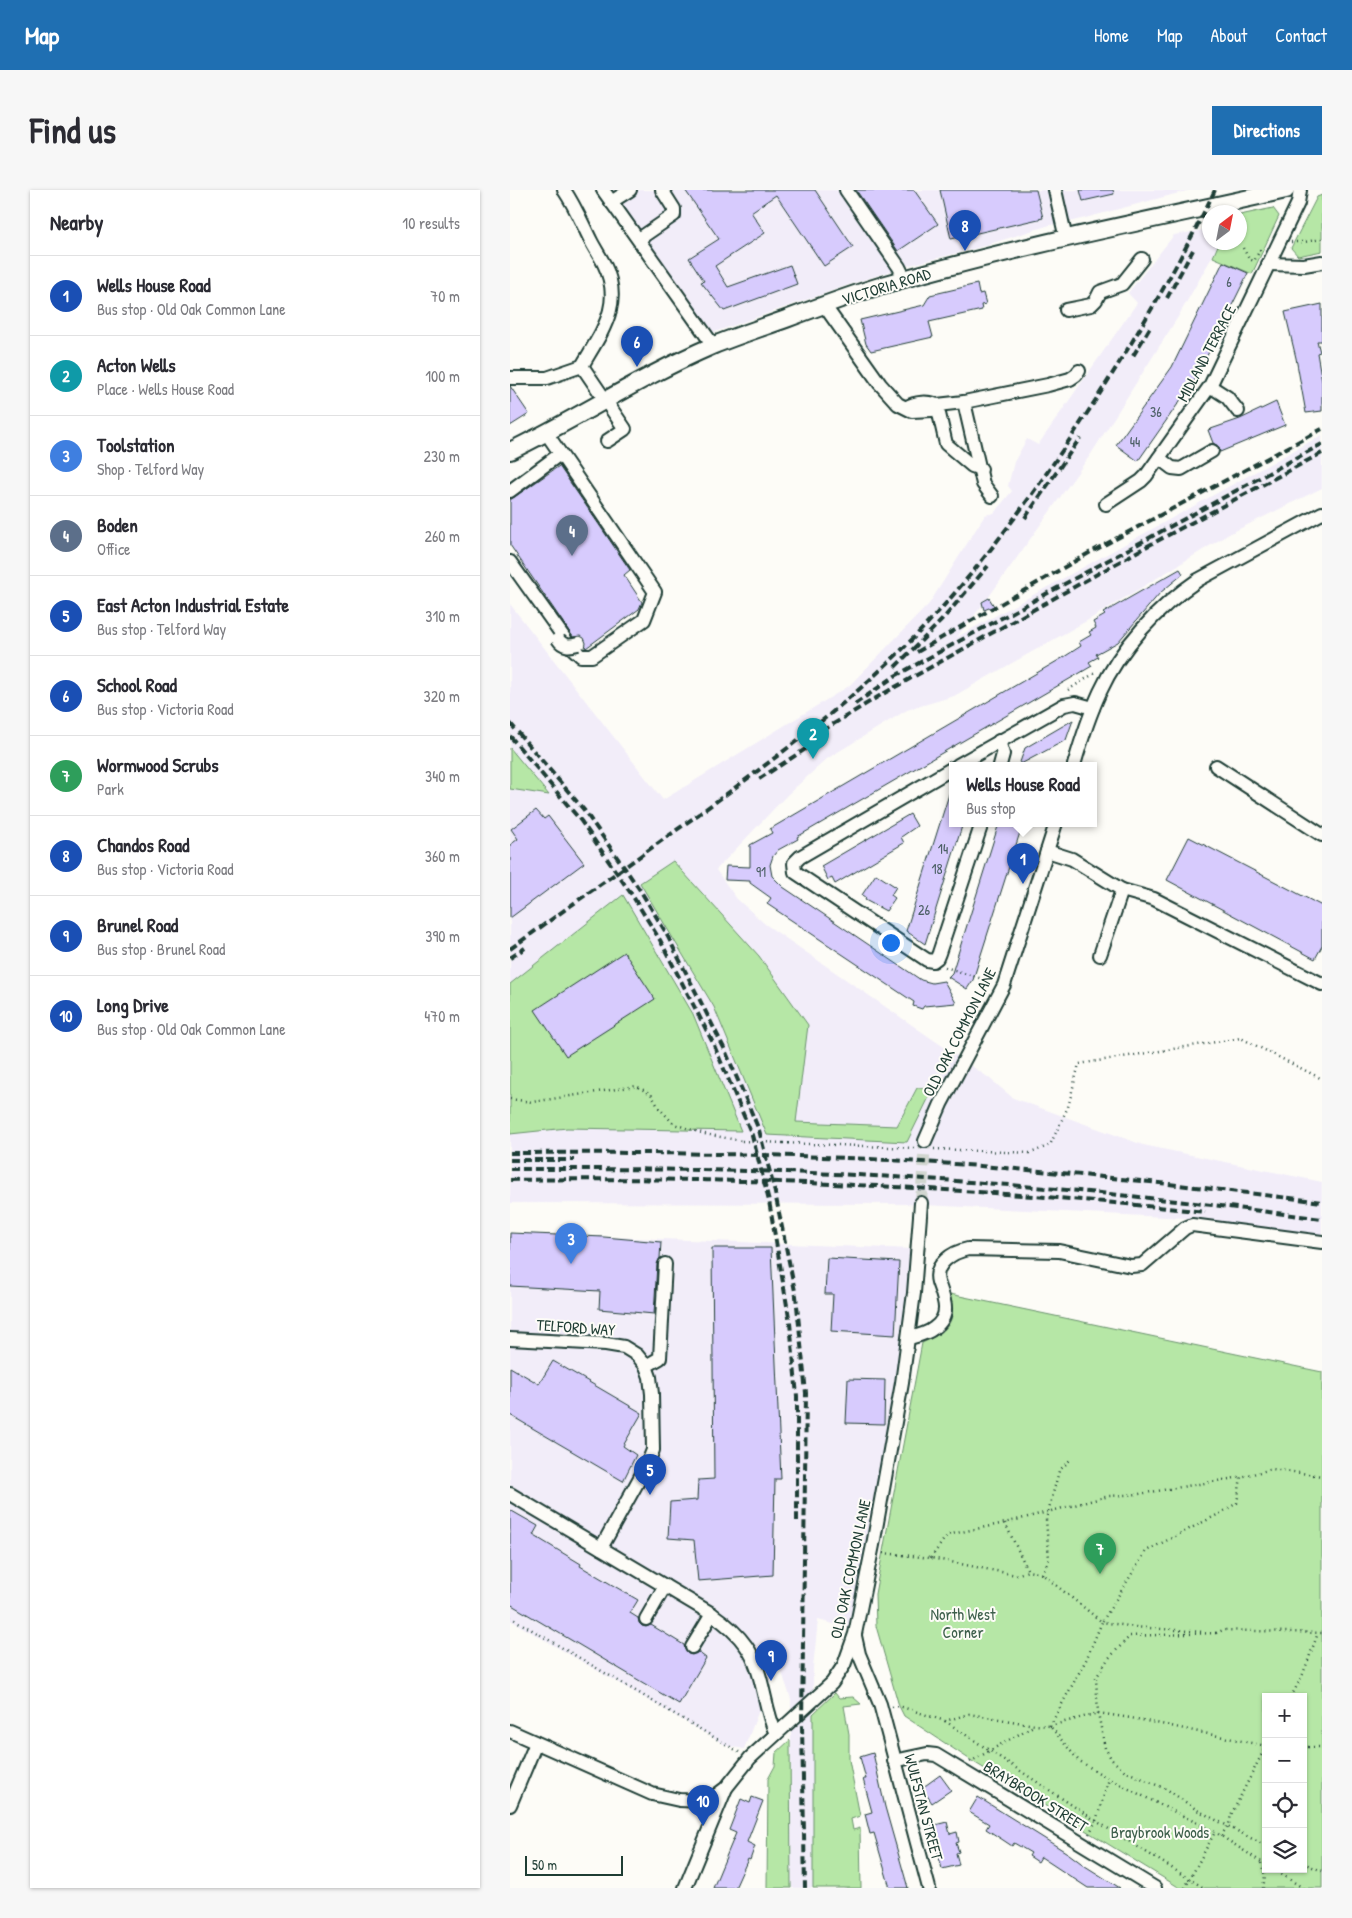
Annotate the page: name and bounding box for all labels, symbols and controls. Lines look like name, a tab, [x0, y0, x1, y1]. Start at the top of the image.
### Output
text: Map	[25, 19, 59, 51]
text: Home	[1094, 23, 1129, 48]
text: Map	[1157, 23, 1182, 48]
text: About	[1210, 23, 1247, 48]
text: Contact	[1275, 23, 1327, 48]
button: Directions	[1212, 106, 1322, 155]
text: Find us	[30, 107, 116, 154]
north arrow	[1202, 205, 1247, 250]
text: Nearby	[50, 208, 103, 237]
pin: 8	[949, 210, 981, 251]
text: 10 results	[402, 212, 460, 234]
street label: VICTORIA ROAD	[839, 262, 934, 310]
text: Wells House Road	[97, 272, 211, 298]
house number: 6	[1226, 272, 1232, 291]
text: 1	[63, 285, 69, 307]
text: 70 m	[430, 285, 460, 307]
text: Bus stop · Old Oak Common Lane	[97, 298, 286, 320]
street label: MIDLAND TERRACE	[1171, 301, 1241, 405]
pin: 6	[621, 326, 653, 367]
text: Acton Wells	[97, 352, 176, 378]
text: 2	[62, 365, 70, 387]
text: 100 m	[425, 365, 460, 387]
text: Place · Wells House Road	[97, 378, 234, 400]
house number: 36	[1150, 402, 1162, 421]
text: Toolstation	[97, 432, 175, 458]
house number: 44	[1130, 432, 1140, 451]
text: 3	[62, 445, 70, 467]
text: 230 m	[424, 445, 460, 467]
text: Shop · Telford Way	[97, 458, 204, 480]
text: Boden	[97, 512, 138, 538]
pin: 4	[556, 515, 588, 556]
text: 4	[63, 525, 69, 547]
text: 260 m	[424, 525, 460, 547]
text: Office	[97, 538, 130, 560]
text: East Acton Industrial Estate	[97, 592, 289, 618]
text: 5	[63, 605, 69, 627]
text: 310 m	[425, 605, 460, 627]
text: Bus stop · Telford Way	[97, 618, 226, 640]
text: School Road	[97, 672, 177, 698]
text: 6	[63, 685, 69, 707]
text: 320 m	[424, 685, 460, 707]
text: Bus stop · Victoria Road	[97, 698, 234, 720]
pin: 2	[797, 718, 829, 759]
text: Wormwood Scrubs	[97, 752, 219, 778]
popup	[949, 762, 1097, 827]
text: 7	[62, 765, 70, 787]
text: 340 m	[425, 765, 460, 787]
text: Wells House Road	[966, 771, 1080, 797]
text: Park	[97, 778, 124, 800]
text: Bus stop	[966, 797, 1015, 819]
text: Chandos Road	[97, 832, 189, 858]
house number: 14	[938, 839, 948, 858]
pin: 1	[1007, 843, 1039, 884]
text: 8	[63, 845, 69, 867]
text: 360 m	[425, 845, 460, 867]
text: Bus stop · Victoria Road	[97, 858, 234, 880]
house number: 18	[931, 859, 943, 878]
house number: 91	[756, 862, 766, 881]
house number: 26	[918, 900, 930, 919]
text: Brunel Road	[97, 912, 178, 938]
text: 9	[63, 925, 69, 947]
text: 390 m	[425, 925, 460, 947]
your location	[878, 930, 904, 956]
text: Bus stop · Brunel Road	[97, 938, 225, 960]
street label: OLD OAK COMMON LANE	[917, 964, 1001, 1100]
text: Long Drive	[97, 992, 169, 1018]
text: 10	[60, 1005, 72, 1027]
text: 470 m	[424, 1005, 460, 1027]
text: Bus stop · Old Oak Common Lane	[97, 1018, 286, 1040]
pin: 3	[555, 1223, 587, 1264]
street label: TELFORD WAY	[536, 1313, 616, 1341]
pin: 5	[634, 1454, 666, 1495]
street label: OLD OAK COMMON LANE	[824, 1497, 876, 1641]
pin: 7	[1084, 1533, 1116, 1574]
park label: North West Corner	[931, 1603, 996, 1643]
pin: 9	[755, 1640, 787, 1681]
map controls	[1262, 1693, 1307, 1873]
button: +	[1262, 1693, 1307, 1738]
button: −	[1262, 1738, 1307, 1783]
street label: WULFSTAN STREET	[899, 1751, 949, 1863]
street label: BRAYBROOK STREET	[980, 1755, 1093, 1837]
button: locate	[1262, 1783, 1307, 1828]
pin: 10	[687, 1785, 719, 1826]
park label: Braybrook Woods	[1111, 1821, 1209, 1843]
button: layers	[1262, 1828, 1307, 1873]
scale bar	[525, 1853, 622, 1876]
text: 50 m	[532, 1855, 557, 1874]

